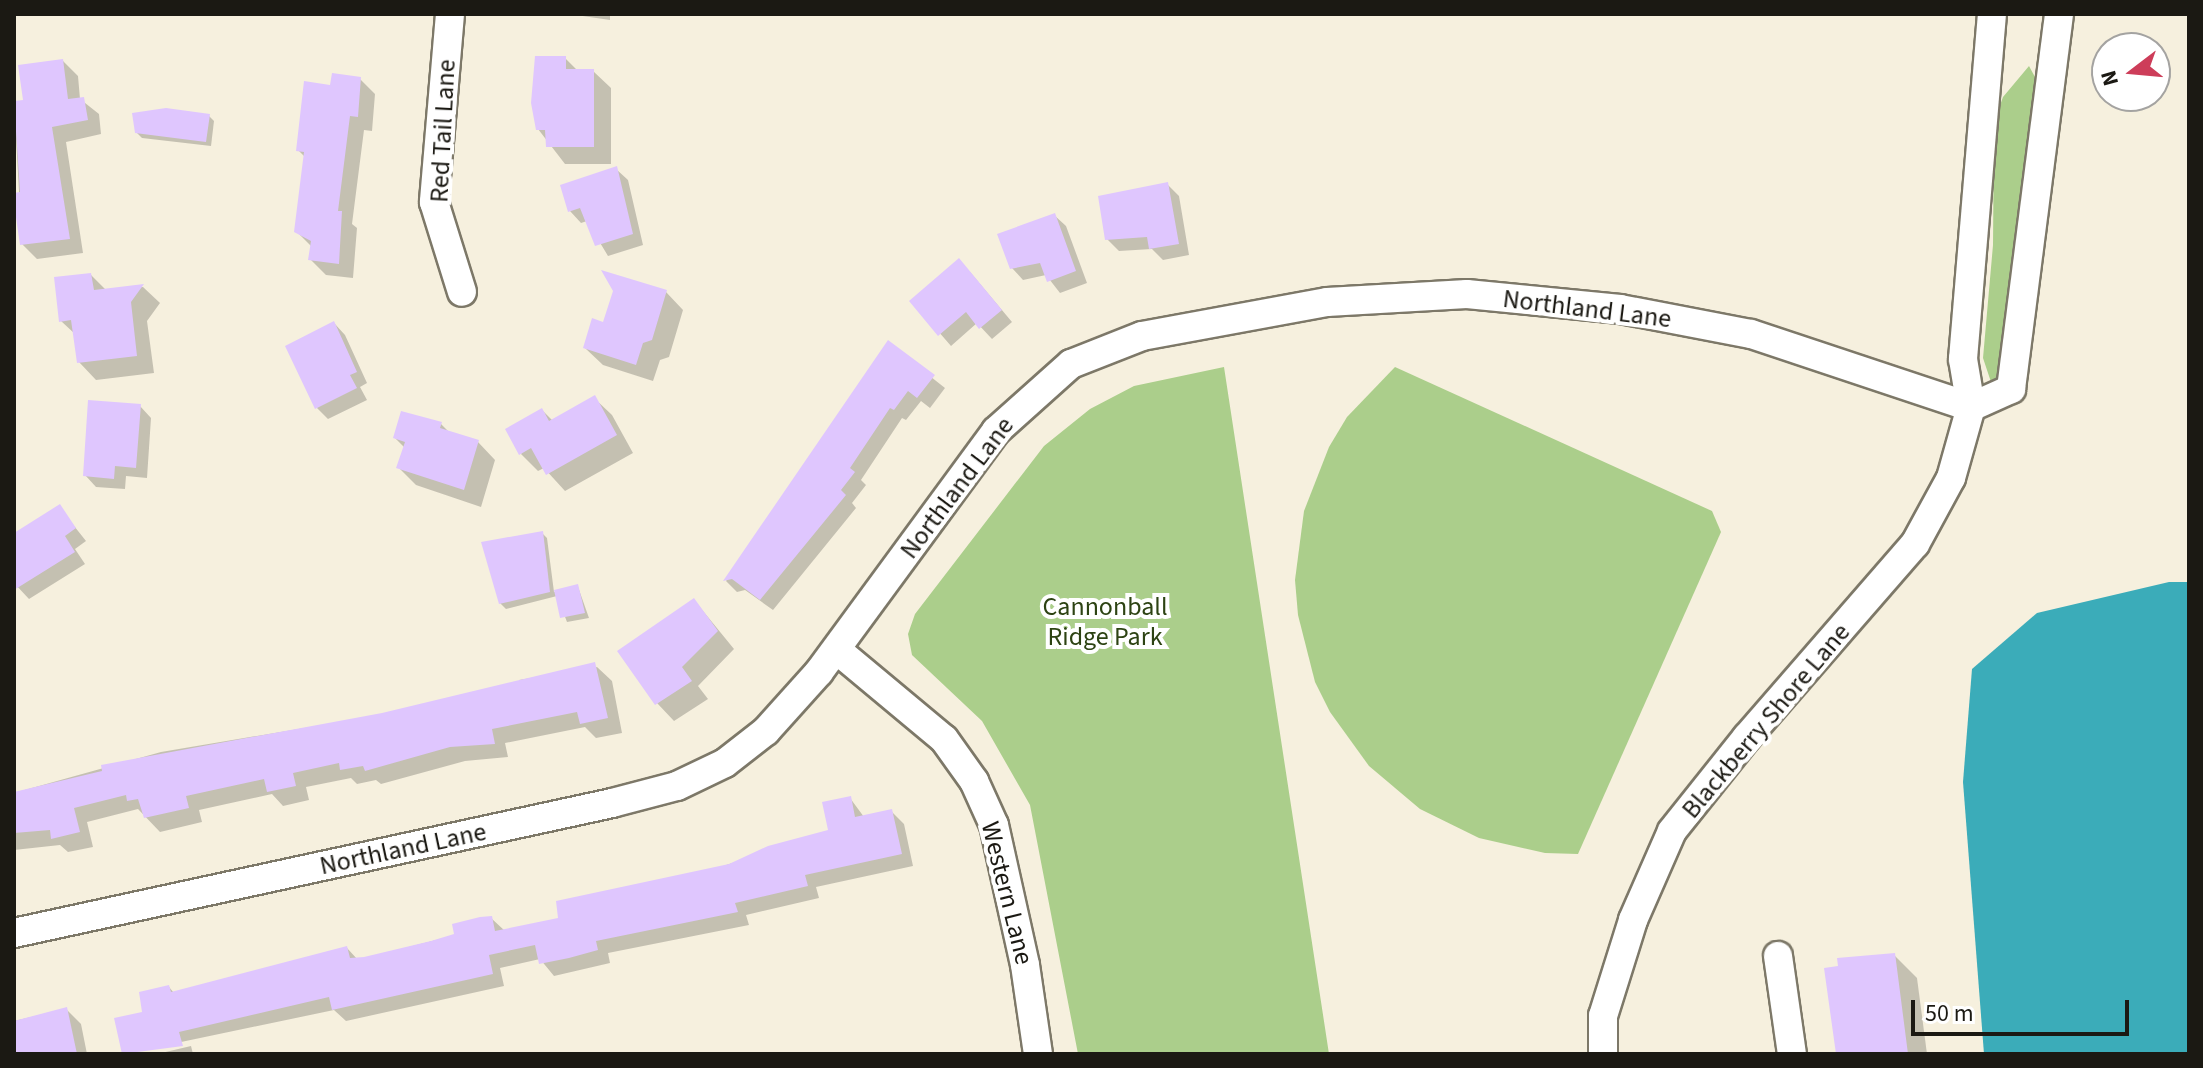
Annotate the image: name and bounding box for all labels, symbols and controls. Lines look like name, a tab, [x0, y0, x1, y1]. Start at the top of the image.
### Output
north arrow	[2091, 32, 2171, 112]
street label: Red Tail Lane	[424, 59, 462, 203]
text: N	[2092, 67, 2127, 90]
street label: Northland Lane	[1501, 283, 1673, 335]
street label: Northland Lane	[894, 411, 1020, 565]
park label: Cannonball Ridge Park	[1042, 591, 1168, 652]
street label: Blackberry Shore Lane	[1675, 617, 1857, 825]
street label: Northland Lane	[317, 816, 489, 882]
street label: Western Lane	[974, 818, 1040, 968]
scale bar	[1915, 984, 2133, 1034]
text: 50 m	[1925, 996, 1974, 1031]

